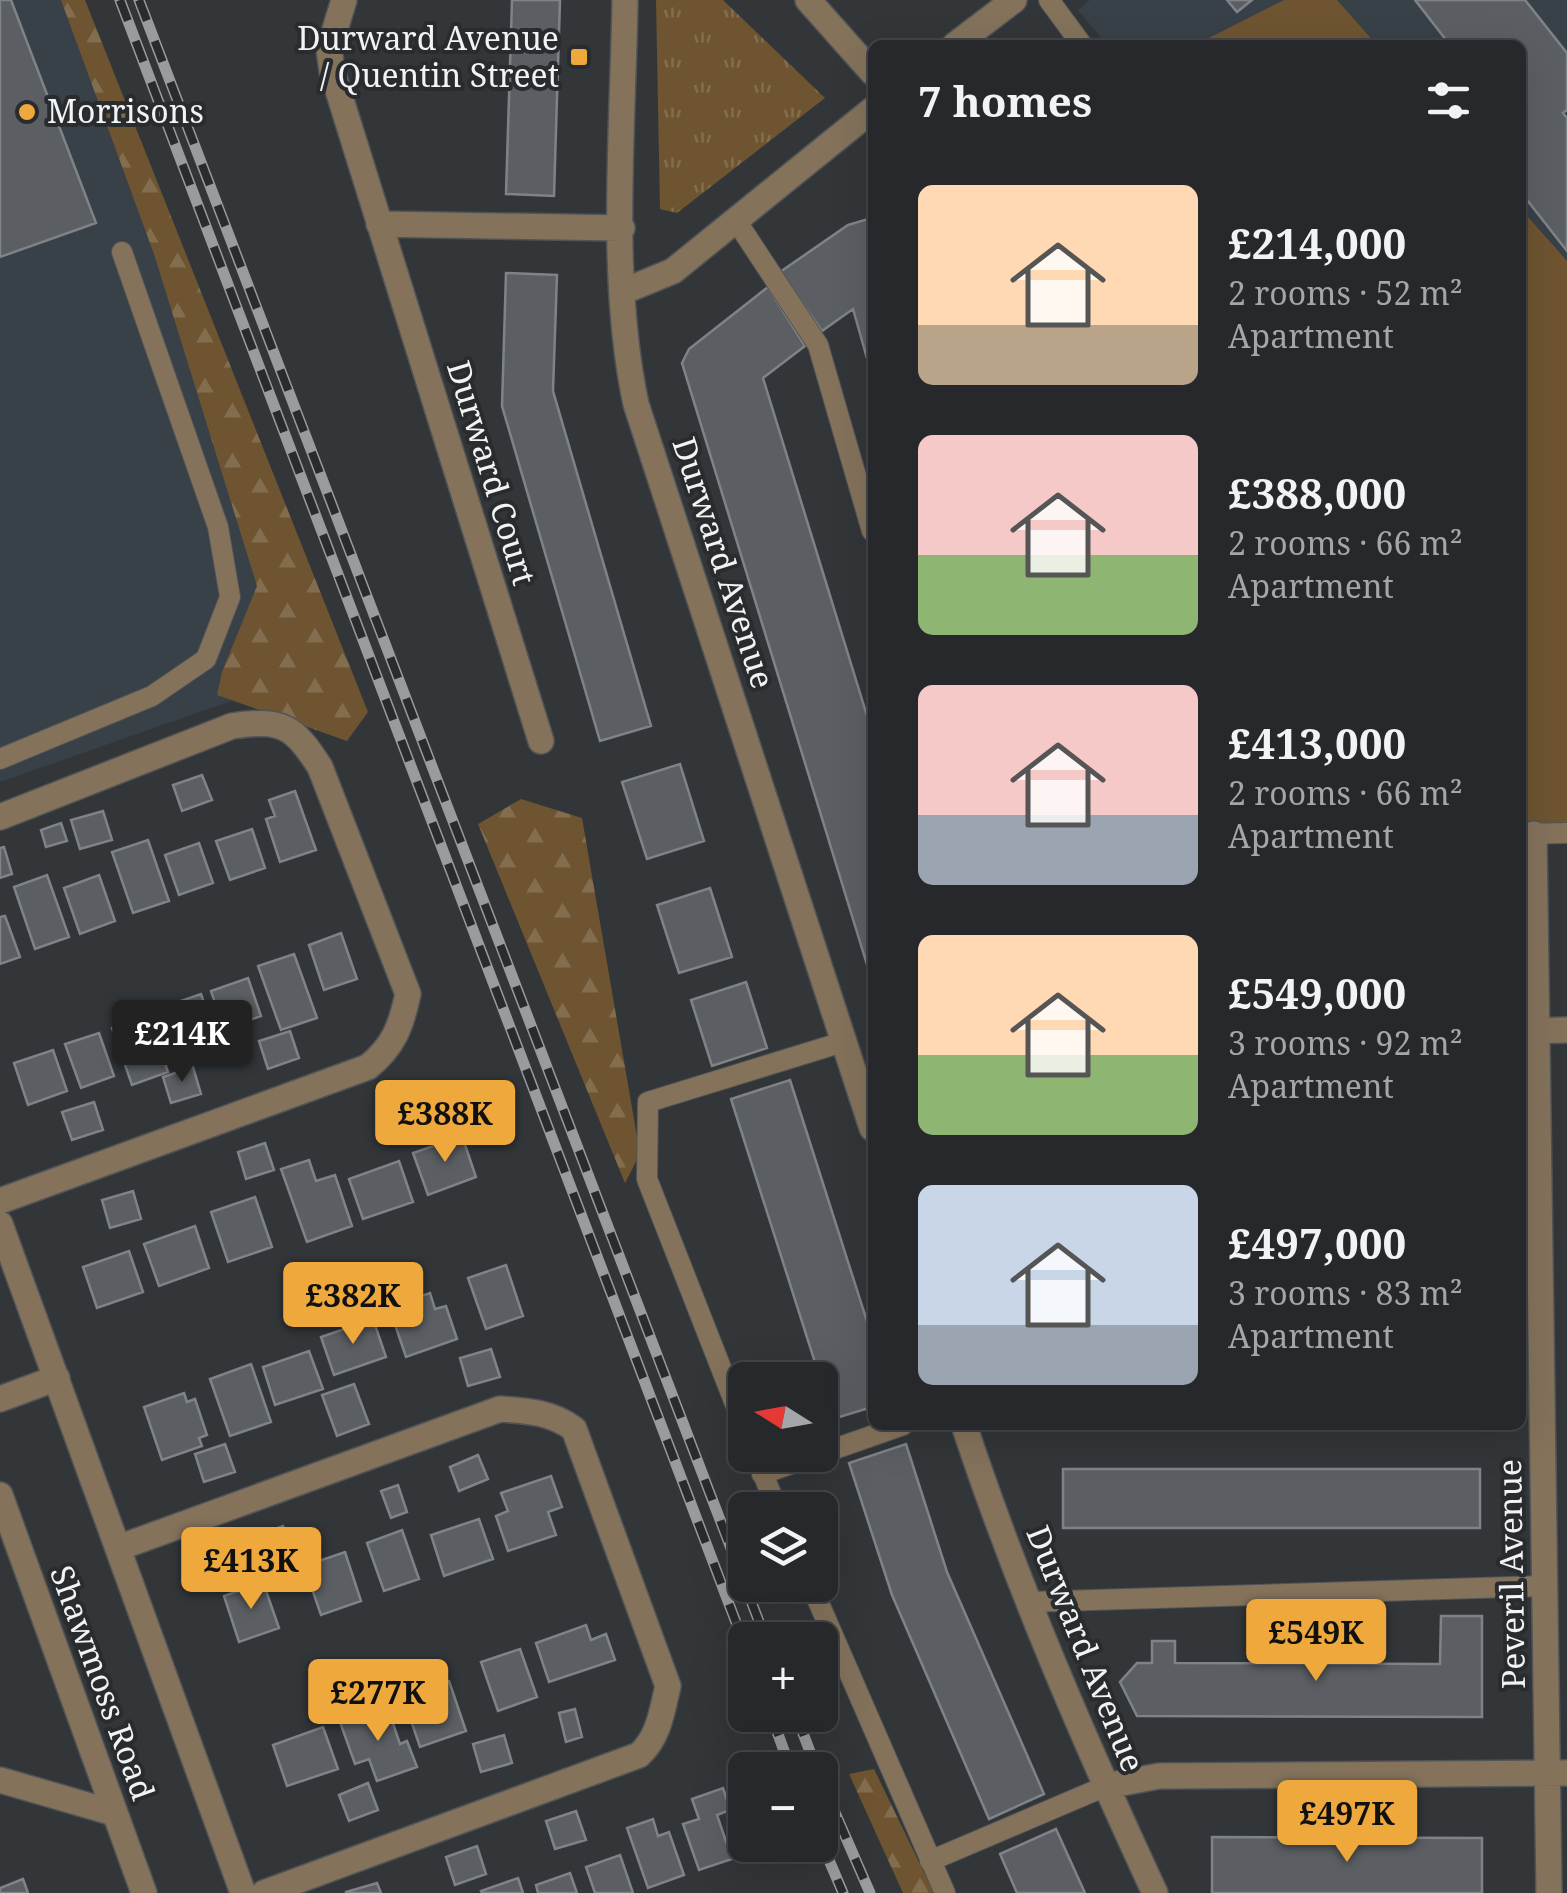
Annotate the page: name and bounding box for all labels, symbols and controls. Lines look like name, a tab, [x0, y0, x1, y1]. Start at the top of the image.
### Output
place label: Durward Avenue / Quentin Street	[297, 16, 559, 96]
marker: Durward Avenue / Quentin Street	[568, 46, 590, 68]
text: 7 homes	[918, 72, 1092, 129]
icon: filters	[1421, 73, 1476, 128]
place label: Morrisons	[47, 89, 204, 132]
marker: Morrisons	[16, 101, 38, 123]
text: £214,000	[1228, 214, 1406, 271]
icon: home	[998, 225, 1118, 345]
text: 2 rooms · 52 m²	[1228, 271, 1463, 314]
text: Apartment	[1228, 314, 1394, 357]
street label: Durward Court	[438, 355, 547, 590]
street label: Durward Avenue	[664, 431, 785, 694]
text: £388,000	[1228, 464, 1406, 521]
icon: home	[998, 475, 1118, 595]
text: 2 rooms · 66 m²	[1228, 521, 1463, 564]
text: Apartment	[1228, 564, 1394, 607]
text: £413,000	[1228, 714, 1406, 771]
icon: home	[998, 725, 1118, 845]
text: 2 rooms · 66 m²	[1228, 771, 1463, 814]
text: Apartment	[1228, 814, 1394, 857]
text: £549,000	[1228, 964, 1406, 1021]
icon: home	[998, 975, 1118, 1095]
pin: £214K	[112, 1000, 252, 1085]
text: £214K	[134, 1011, 230, 1054]
text: 3 rooms · 92 m²	[1228, 1021, 1463, 1064]
text: Apartment	[1228, 1064, 1394, 1107]
pin: £388K	[375, 1080, 515, 1165]
text: £388K	[397, 1091, 493, 1134]
text: £497,000	[1228, 1214, 1406, 1271]
icon: home	[998, 1225, 1118, 1345]
pin: £382K	[283, 1262, 423, 1347]
text: 3 rooms · 83 m²	[1228, 1271, 1463, 1314]
text: £382K	[305, 1273, 401, 1316]
text: Apartment	[1228, 1314, 1394, 1357]
north arrow	[728, 1362, 838, 1472]
map controls	[728, 1362, 838, 1862]
street label: Peveril Avenue	[1487, 1459, 1534, 1689]
button: layers	[728, 1492, 838, 1602]
street label: Durward Avenue	[1017, 1519, 1155, 1778]
pin: £413K	[181, 1527, 321, 1612]
text: £413K	[203, 1538, 299, 1581]
street label: Shawmoss Road	[41, 1559, 166, 1806]
pin: £549K	[1246, 1599, 1386, 1684]
text: £549K	[1268, 1610, 1364, 1653]
button: +	[728, 1622, 838, 1732]
pin: £277K	[308, 1659, 448, 1744]
text: £277K	[330, 1670, 426, 1713]
button: −	[728, 1752, 838, 1862]
pin: £497K	[1277, 1780, 1417, 1865]
text: £497K	[1299, 1791, 1395, 1834]

